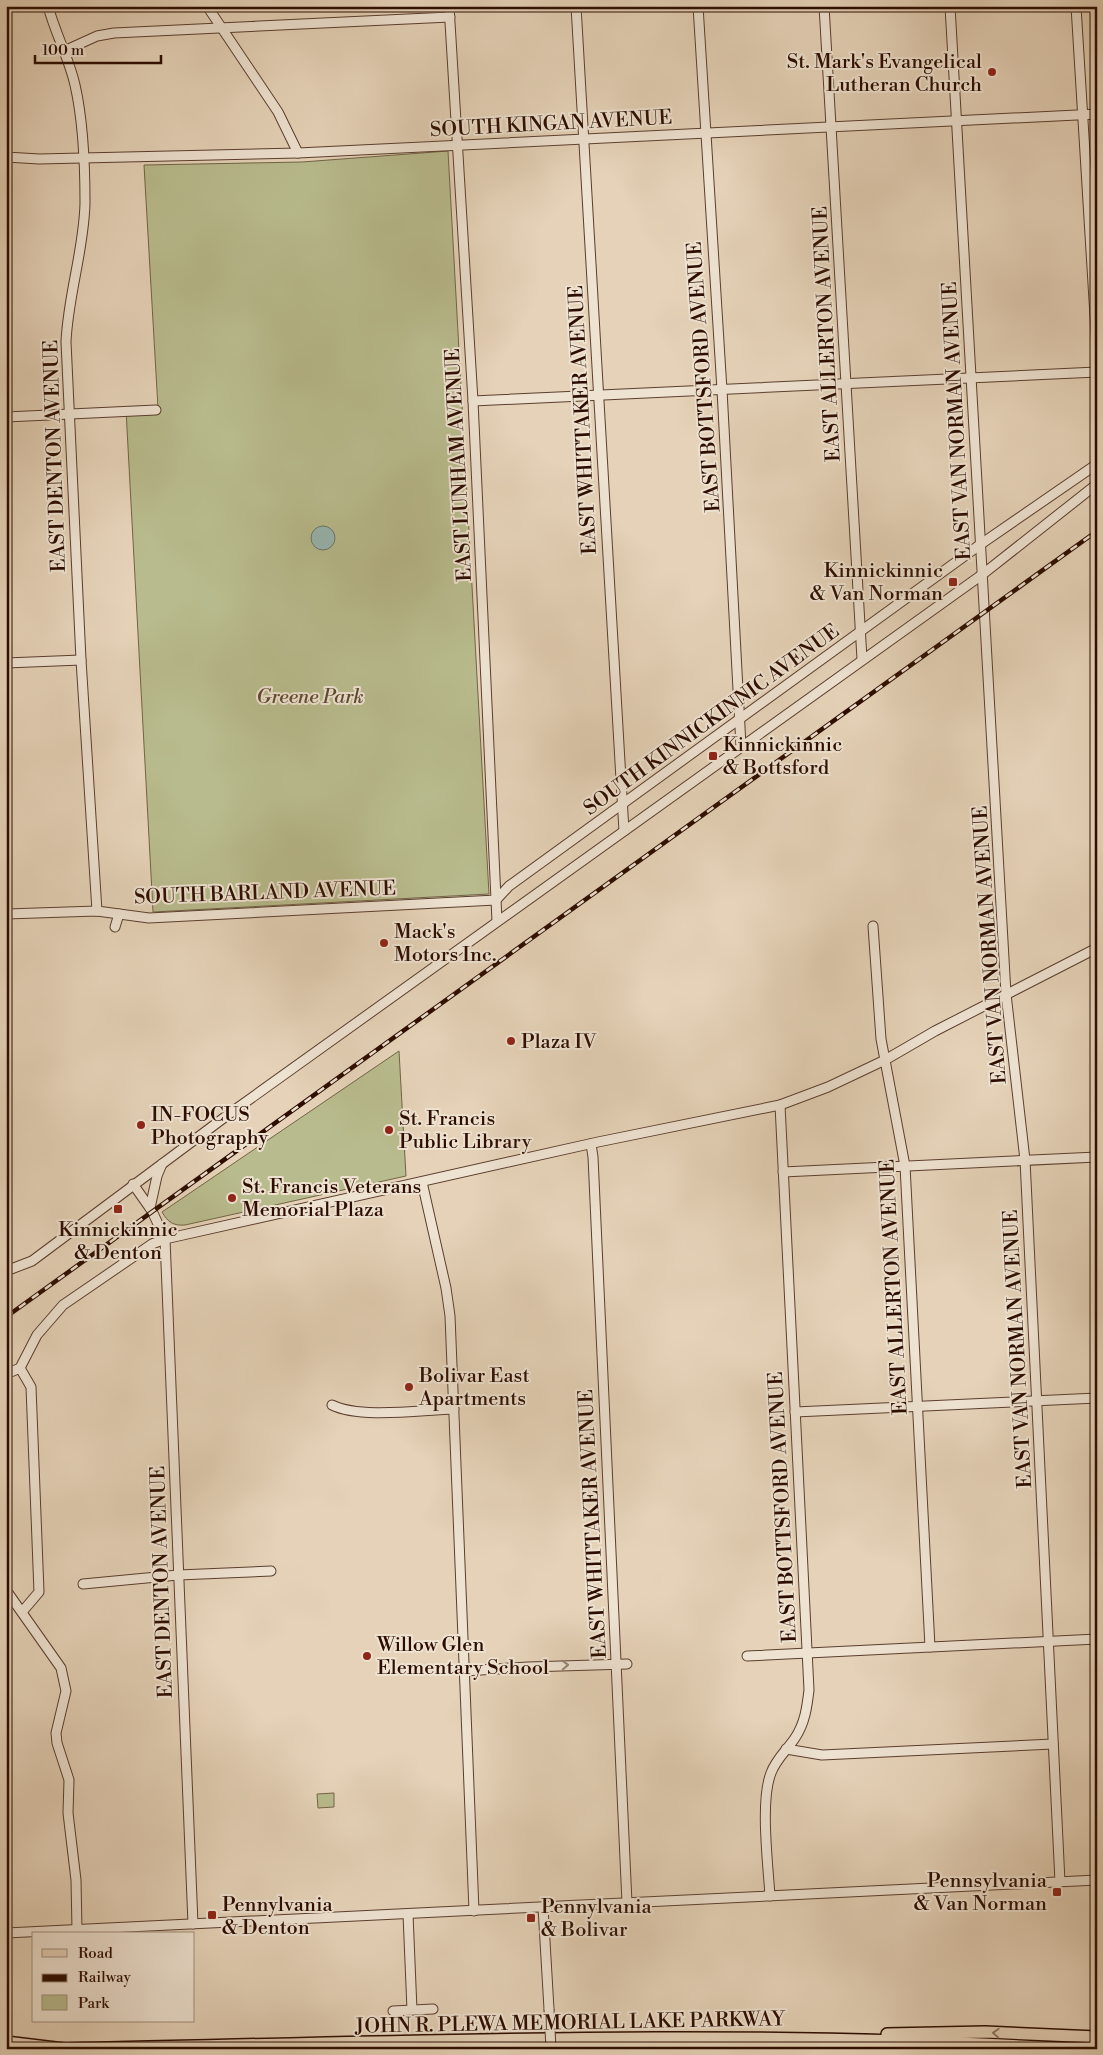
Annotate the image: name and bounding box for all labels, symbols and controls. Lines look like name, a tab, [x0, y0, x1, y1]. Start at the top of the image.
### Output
scale bar	[35, 32, 161, 64]
text: 100 m	[42, 41, 84, 60]
place label: St. Mark's Evangelical Lutheran Church	[787, 50, 982, 98]
marker: St. Mark's Evangelical Lutheran Church	[986, 66, 998, 78]
street label: SOUTH KINGAN AVENUE	[429, 106, 673, 143]
street label: EAST ALLERTON AVENUE	[808, 205, 847, 463]
street label: EAST BOTTSFORD AVENUE	[683, 241, 726, 513]
street label: EAST VAN NORMAN AVENUE	[938, 281, 977, 561]
street label: EAST WHITTAKER AVENUE	[564, 285, 603, 555]
street label: EAST DENTON AVENUE	[39, 339, 72, 573]
street label: EAST LUNHAM AVENUE	[441, 348, 478, 582]
place label: Kinnickinnic & Van Norman	[810, 559, 943, 607]
marker: Kinnickinnic & Van Norman	[947, 576, 959, 588]
street label: SOUTH KINNICKINNIC AVENUE	[579, 619, 845, 821]
park label: Greene Park	[256, 685, 364, 710]
place label: Kinnickinnic & Bottsford	[723, 733, 842, 781]
marker: Kinnickinnic & Bottsford	[707, 750, 719, 762]
street label: EAST VAN NORMAN AVENUE	[968, 805, 1013, 1085]
street label: SOUTH BARLAND AVENUE	[134, 876, 397, 911]
place label: Mack's Motors Inc.	[394, 920, 496, 968]
marker: Mack's Motors Inc.	[378, 937, 390, 949]
place label: Plaza IV	[521, 1030, 597, 1055]
marker: Plaza IV	[505, 1035, 517, 1047]
place label: IN-FOCUS Photography	[151, 1103, 269, 1151]
place label: St. Francis Public Library	[399, 1107, 532, 1155]
marker: IN-FOCUS Photography	[135, 1119, 147, 1131]
marker: St. Francis Public Library	[383, 1124, 395, 1136]
street label: EAST ALLERTON AVENUE	[875, 1158, 914, 1416]
place label: St. Francis Veterans Memorial Plaza	[242, 1175, 421, 1223]
marker: St. Francis Veterans Memorial Plaza	[226, 1192, 238, 1204]
marker: Kinnickinnic & Denton	[112, 1203, 124, 1215]
street label: EAST VAN NORMAN AVENUE	[999, 1209, 1038, 1489]
place label: Kinnickinnic & Denton	[58, 1218, 178, 1266]
place label: Bolivar East Apartments	[418, 1364, 530, 1412]
street label: EAST BOTTSFORD AVENUE	[764, 1371, 803, 1643]
marker: Bolivar East Apartments	[403, 1381, 415, 1393]
street label: EAST WHITTAKER AVENUE	[574, 1389, 613, 1659]
street label: EAST DENTON AVENUE	[146, 1465, 179, 1699]
place label: Willow Glen Elementary School	[376, 1633, 549, 1681]
marker: Willow Glen Elementary School	[361, 1650, 373, 1662]
one-way arrow	[562, 1660, 570, 1671]
place label: Pennsylvania & Van Norman	[914, 1869, 1048, 1917]
marker: Pennsylvania & Van Norman	[1051, 1886, 1063, 1898]
place label: Pennylvania & Denton	[222, 1893, 333, 1941]
place label: Pennylvania & Bolivar	[541, 1895, 652, 1943]
marker: Pennylvania & Denton	[206, 1909, 218, 1921]
marker: Pennylvania & Bolivar	[525, 1912, 537, 1924]
legend	[32, 1932, 195, 2022]
text: Road	[78, 1944, 113, 1963]
text: Railway	[78, 1968, 132, 1987]
text: Park	[78, 1994, 110, 2013]
street label: JOHN R. PLEWA MEMORIAL LAKE PARKWAY	[354, 2007, 786, 2040]
one-way arrow	[991, 2027, 999, 2038]

